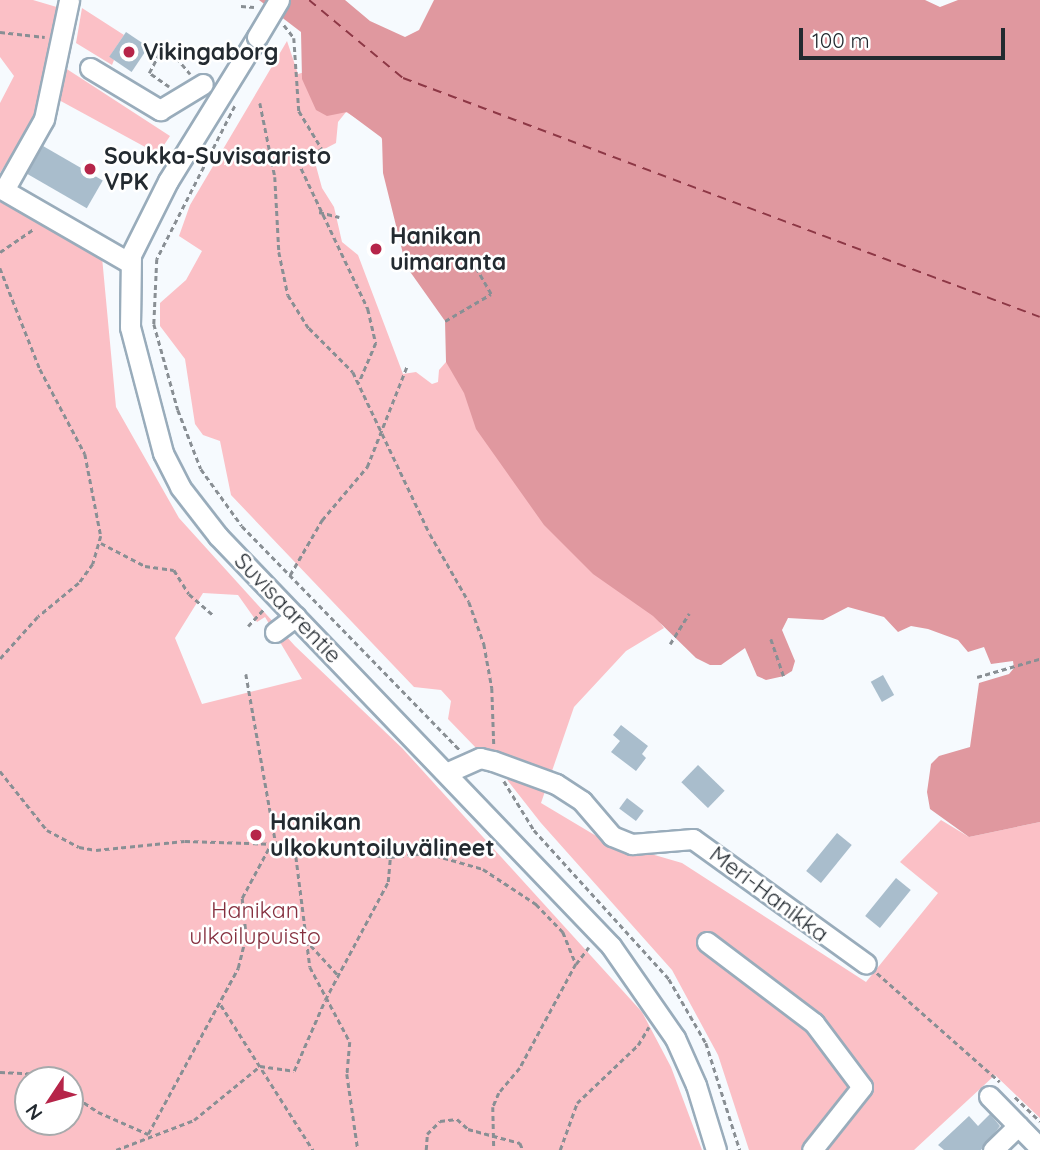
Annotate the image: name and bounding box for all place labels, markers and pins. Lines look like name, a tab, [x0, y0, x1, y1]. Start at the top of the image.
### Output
place label: Vikingaborg	[143, 38, 278, 66]
marker: Vikingaborg	[121, 44, 137, 60]
place label: Soukka-Suvisaaristo VPK	[104, 142, 331, 196]
marker: Soukka-Suvisaaristo VPK	[82, 161, 98, 177]
place label: Hanikan uimaranta	[390, 222, 506, 276]
marker: Hanikan uimaranta	[368, 241, 384, 257]
place label: Hanikan ulkokuntoiluvälineet	[270, 808, 495, 862]
marker: Hanikan ulkokuntoiluvälineet	[248, 827, 264, 843]

